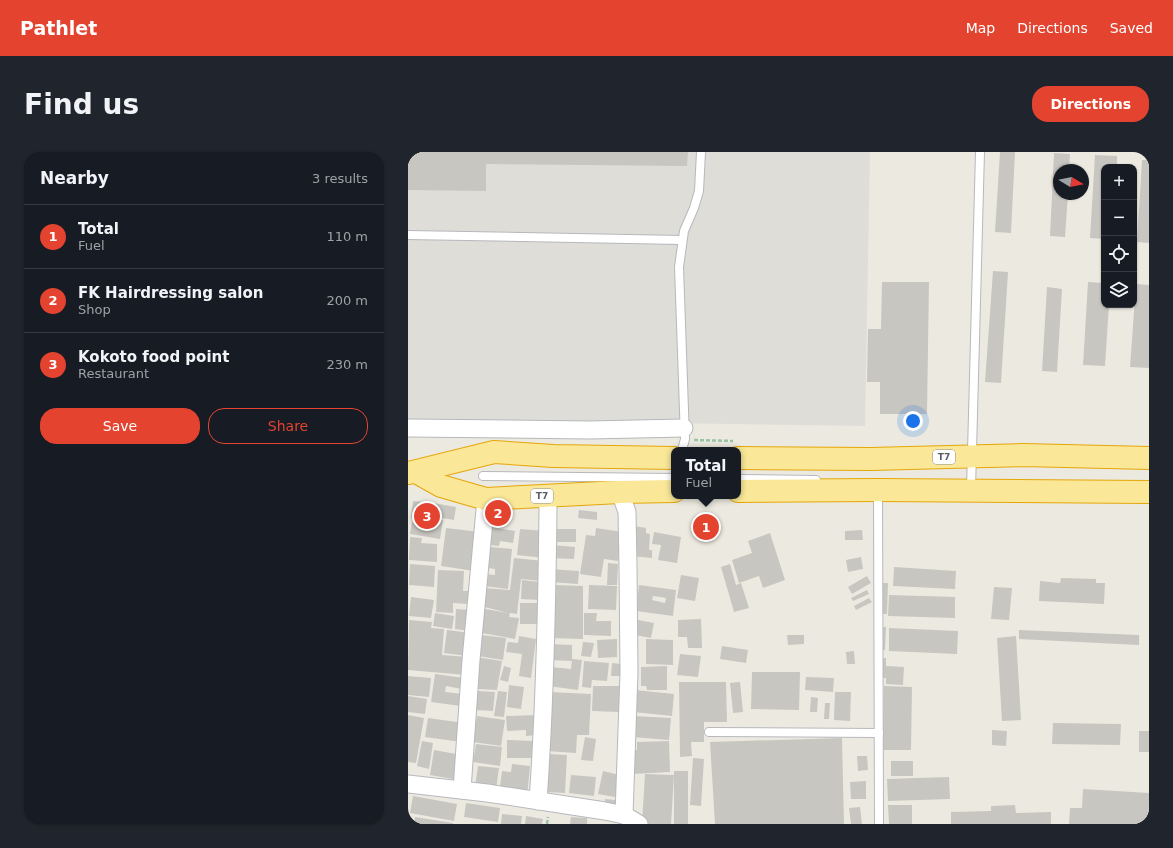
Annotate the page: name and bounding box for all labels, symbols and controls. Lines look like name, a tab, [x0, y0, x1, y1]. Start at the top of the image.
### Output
text: Pathlet	[20, 17, 97, 39]
text: Map	[966, 20, 995, 36]
text: Directions	[1017, 20, 1088, 36]
text: Saved	[1110, 20, 1153, 36]
button: Directions	[1032, 86, 1149, 122]
text: Find us	[24, 88, 139, 121]
north arrow	[1053, 164, 1089, 200]
map controls	[1101, 164, 1137, 308]
button: +	[1101, 164, 1137, 200]
text: Nearby	[40, 168, 109, 188]
text: 3 results	[312, 171, 368, 186]
button: −	[1101, 200, 1137, 236]
text: Total	[78, 220, 119, 238]
text: 1	[48, 229, 58, 244]
text: 110 m	[326, 229, 368, 244]
button: locate	[1101, 236, 1137, 272]
text: Fuel	[78, 238, 105, 253]
button: layers	[1101, 272, 1137, 308]
text: FK Hairdressing salon	[78, 284, 263, 302]
text: 2	[48, 293, 58, 308]
text: 200 m	[326, 293, 368, 308]
text: Shop	[78, 302, 111, 317]
text: Kokoto food point	[78, 348, 229, 366]
text: 3	[48, 357, 58, 372]
text: 230 m	[326, 357, 368, 372]
text: Restaurant	[78, 366, 149, 381]
button: Save	[40, 408, 200, 444]
button: Share	[208, 408, 368, 444]
your location	[903, 411, 923, 431]
popup	[671, 447, 741, 499]
road number: T7	[933, 450, 955, 464]
text: Total	[686, 457, 726, 475]
text: Fuel	[686, 475, 712, 490]
road number: T7	[531, 489, 553, 503]
pin: 2	[485, 498, 511, 528]
pin: 3	[414, 501, 440, 531]
pin: 1	[693, 512, 719, 542]

